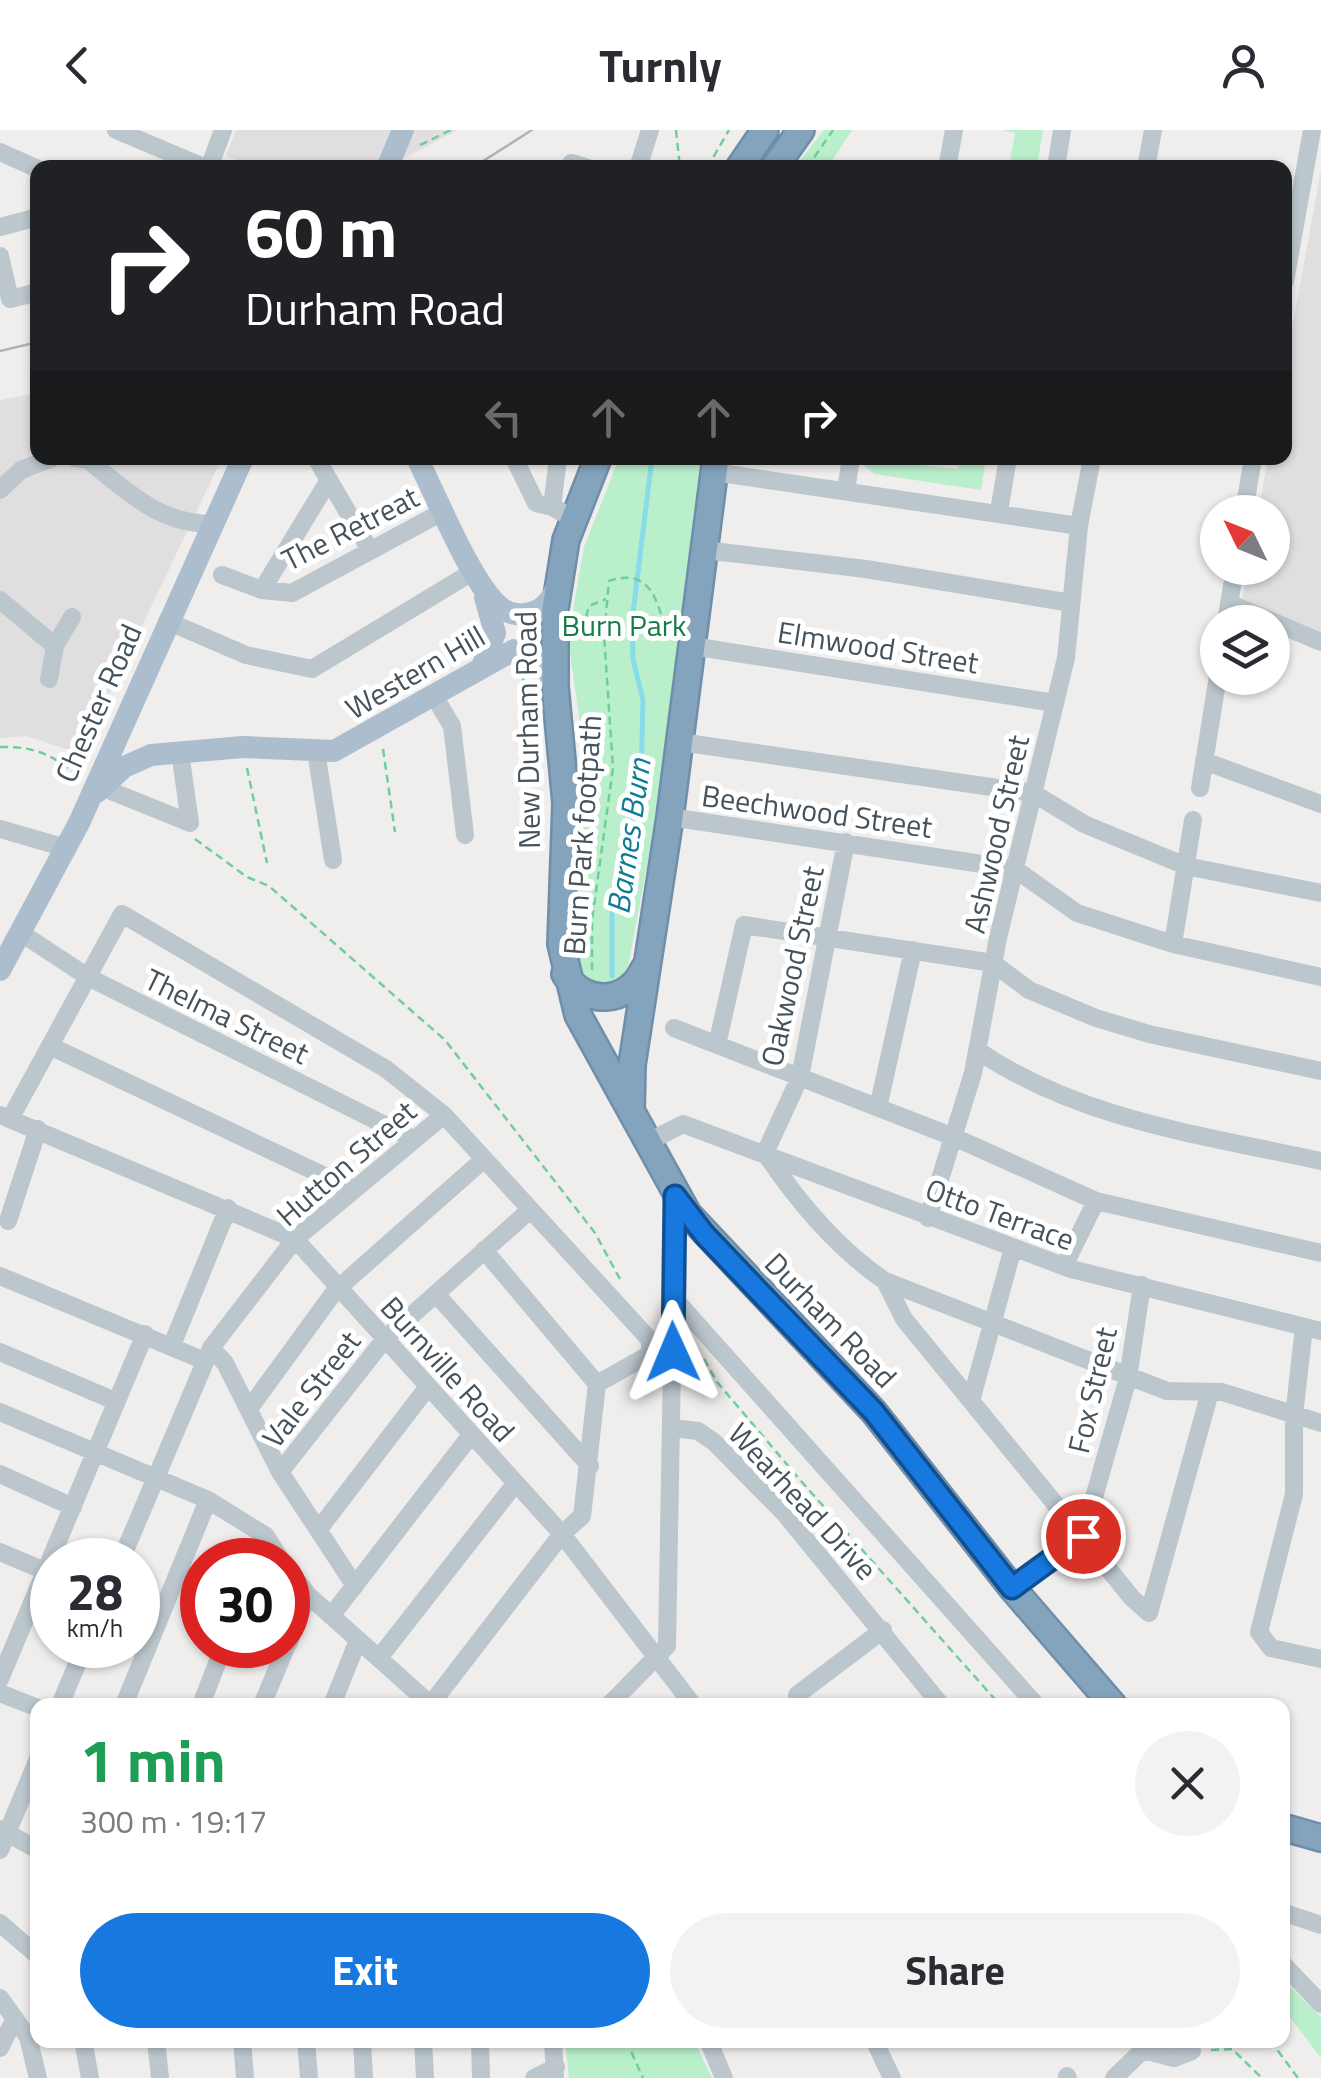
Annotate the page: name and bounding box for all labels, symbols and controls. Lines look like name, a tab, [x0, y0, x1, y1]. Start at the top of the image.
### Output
text: Turnly	[599, 31, 722, 99]
icon: back	[50, 38, 105, 93]
icon: person	[1216, 38, 1271, 93]
text: 60 m	[245, 178, 398, 284]
icon: right	[80, 200, 210, 330]
text: Durham Road	[245, 274, 505, 342]
icon: left	[476, 390, 531, 445]
icon: ahead	[581, 390, 636, 445]
icon: ahead	[686, 390, 741, 445]
icon: right	[791, 390, 846, 445]
street label: The Retreat	[274, 474, 427, 582]
north arrow	[1200, 495, 1290, 585]
map controls	[1200, 495, 1290, 695]
park label: Burn Park	[562, 602, 686, 648]
button: layers	[1200, 605, 1290, 695]
street label: Elmwood Street	[774, 608, 982, 686]
street label: New Durham Road	[502, 611, 552, 849]
street label: Western Hill	[337, 613, 493, 731]
street label: Chester Road	[43, 616, 153, 790]
street label: Burn Park footpath	[551, 713, 613, 957]
street label: Ashwood Street	[951, 730, 1041, 938]
water label: Barnes Burn	[593, 754, 663, 917]
street label: Beechwood Street	[699, 772, 936, 850]
street label: Oakwood Street	[748, 861, 836, 1070]
street label: Thelma Street	[137, 956, 318, 1076]
street label: Hutton Street	[266, 1089, 427, 1237]
street label: Otto Terrace	[919, 1166, 1081, 1262]
street label: Durham Road	[754, 1242, 908, 1398]
street label: Burnville Road	[370, 1286, 526, 1452]
position arrow	[621, 1300, 725, 1404]
street label: Vale Street	[250, 1320, 372, 1457]
street label: Fox Street	[1055, 1322, 1129, 1458]
street label: Wearhead Drive	[718, 1412, 888, 1590]
pin	[1041, 1494, 1126, 1579]
icon: arrive	[1056, 1509, 1111, 1564]
speed limit sign: 30	[180, 1538, 310, 1668]
text: 28	[67, 1553, 123, 1629]
text: km/h	[67, 1609, 123, 1647]
text: 1 min	[80, 1714, 226, 1805]
button: close	[1135, 1731, 1240, 1836]
text: 300 m · 19:17	[80, 1797, 267, 1845]
button: Exit	[80, 1913, 650, 2028]
button: Share	[670, 1913, 1240, 2028]

